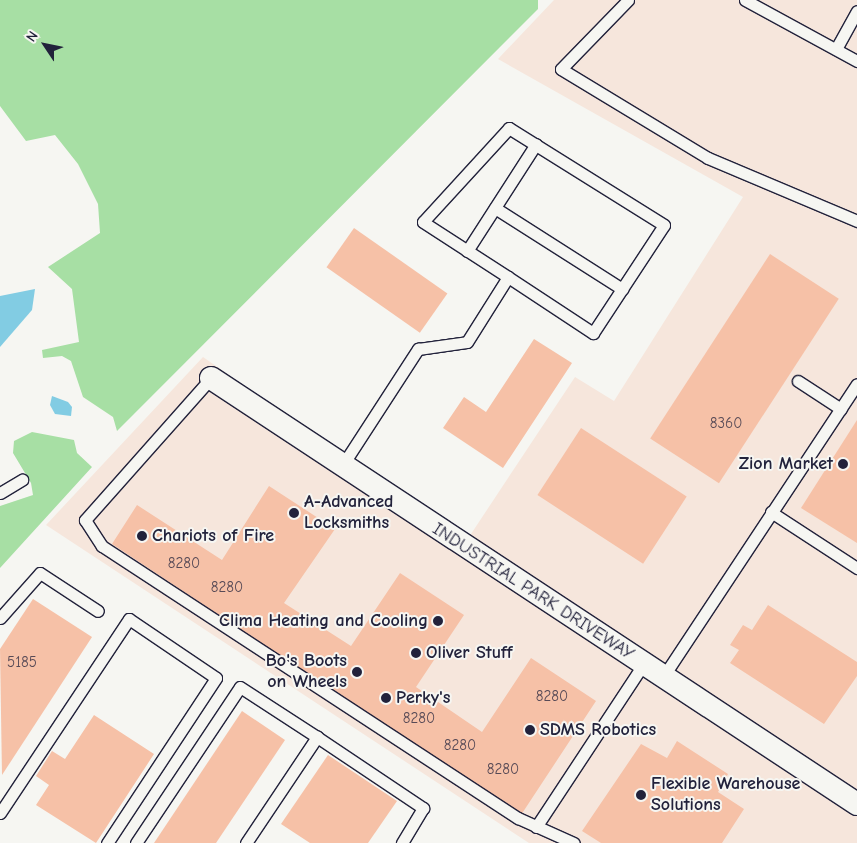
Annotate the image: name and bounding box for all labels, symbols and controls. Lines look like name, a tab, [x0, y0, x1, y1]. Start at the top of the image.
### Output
north arrow	[20, 20, 70, 70]
text: N	[23, 28, 42, 45]
house number: 8360	[710, 415, 742, 433]
place label: Zion Market	[739, 453, 833, 475]
marker: Zion Market	[837, 458, 849, 470]
place label: A-Advanced Locksmiths	[304, 492, 394, 534]
marker: A-Advanced Locksmiths	[288, 507, 300, 519]
street label: INDUSTRIAL PARK DRIVEWAY	[428, 519, 638, 665]
place label: Chariots of Fire	[152, 525, 274, 547]
marker: Chariots of Fire	[136, 530, 148, 542]
house number: 8280	[168, 555, 200, 573]
house number: 8280	[211, 579, 243, 597]
place label: Clima Heating and Cooling	[219, 610, 428, 632]
marker: Clima Heating and Cooling	[432, 615, 444, 627]
place label: Oliver Stuff	[426, 642, 513, 664]
marker: Oliver Stuff	[410, 647, 422, 659]
place label: Bo's Boots on Wheels	[266, 651, 347, 694]
house number: 5185	[7, 654, 37, 672]
marker: Bo's Boots on Wheels	[351, 666, 363, 678]
place label: Perky's	[396, 687, 450, 709]
house number: 8280	[536, 688, 568, 706]
marker: Perky's	[380, 692, 392, 704]
house number: 8280	[403, 710, 435, 728]
place label: SDMS Robotics	[540, 719, 656, 741]
marker: SDMS Robotics	[524, 724, 536, 736]
house number: 8280	[444, 737, 476, 755]
house number: 8280	[487, 761, 519, 779]
place label: Flexible Warehouse Solutions	[651, 774, 800, 816]
marker: Flexible Warehouse Solutions	[635, 789, 647, 801]

